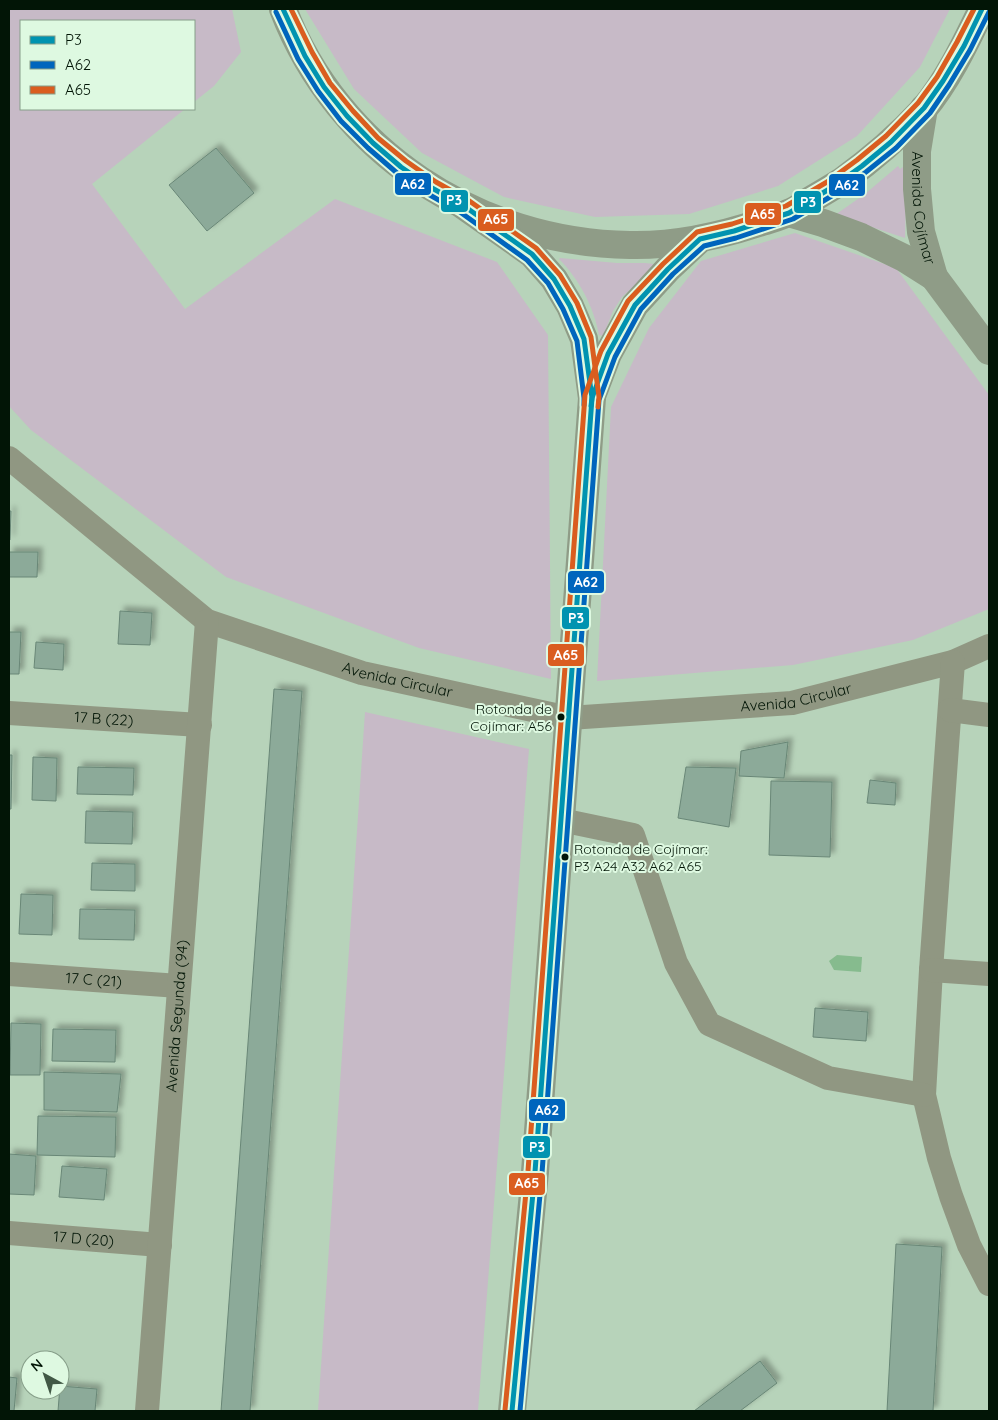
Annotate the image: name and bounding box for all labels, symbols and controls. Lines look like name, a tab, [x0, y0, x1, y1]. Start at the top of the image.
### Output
legend	[20, 20, 195, 110]
text: P3	[65, 30, 82, 49]
text: A62	[65, 55, 91, 74]
text: A65	[65, 80, 91, 99]
street label: Avenida Cojímar	[908, 151, 940, 267]
line badge: A62	[394, 172, 432, 196]
line badge: A62	[828, 173, 866, 197]
text: A62	[401, 175, 425, 193]
text: A62	[835, 176, 859, 194]
line badge: P3	[440, 189, 469, 213]
line badge: P3	[793, 190, 822, 214]
text: P3	[446, 191, 462, 209]
text: P3	[800, 193, 816, 211]
line badge: A65	[744, 202, 782, 226]
text: A65	[751, 205, 775, 223]
line badge: A65	[477, 208, 515, 232]
text: A65	[484, 210, 508, 228]
line badge: A62	[567, 570, 605, 594]
text: A62	[574, 573, 598, 591]
line badge: P3	[561, 606, 590, 630]
text: P3	[568, 609, 584, 627]
line badge: A65	[547, 643, 585, 667]
text: A65	[554, 646, 578, 664]
street label: Avenida Circular	[340, 657, 455, 701]
street label: Avenida Circular	[740, 678, 854, 715]
place label: Rotonda de Cojímar: A56	[470, 700, 552, 735]
street label: 17 B (22)	[74, 707, 134, 730]
marker: Rotonda de Cojímar: A56	[556, 712, 566, 722]
place label: Rotonda de Cojímar: P3 A24 A32 A62 A65	[574, 840, 708, 875]
marker: Rotonda de Cojímar: P3 A24 A32 A62 A65	[560, 852, 570, 862]
street label: Avenida Segunda (94)	[161, 939, 192, 1093]
street label: 17 C (21)	[65, 968, 123, 991]
line badge: A62	[528, 1098, 566, 1122]
text: A62	[535, 1101, 559, 1119]
line badge: P3	[522, 1135, 551, 1159]
text: P3	[529, 1138, 545, 1156]
line badge: A65	[508, 1172, 546, 1196]
text: A65	[515, 1174, 539, 1192]
street label: 17 D (20)	[53, 1227, 115, 1250]
north arrow	[20, 1350, 70, 1400]
text: N	[27, 1355, 46, 1375]

